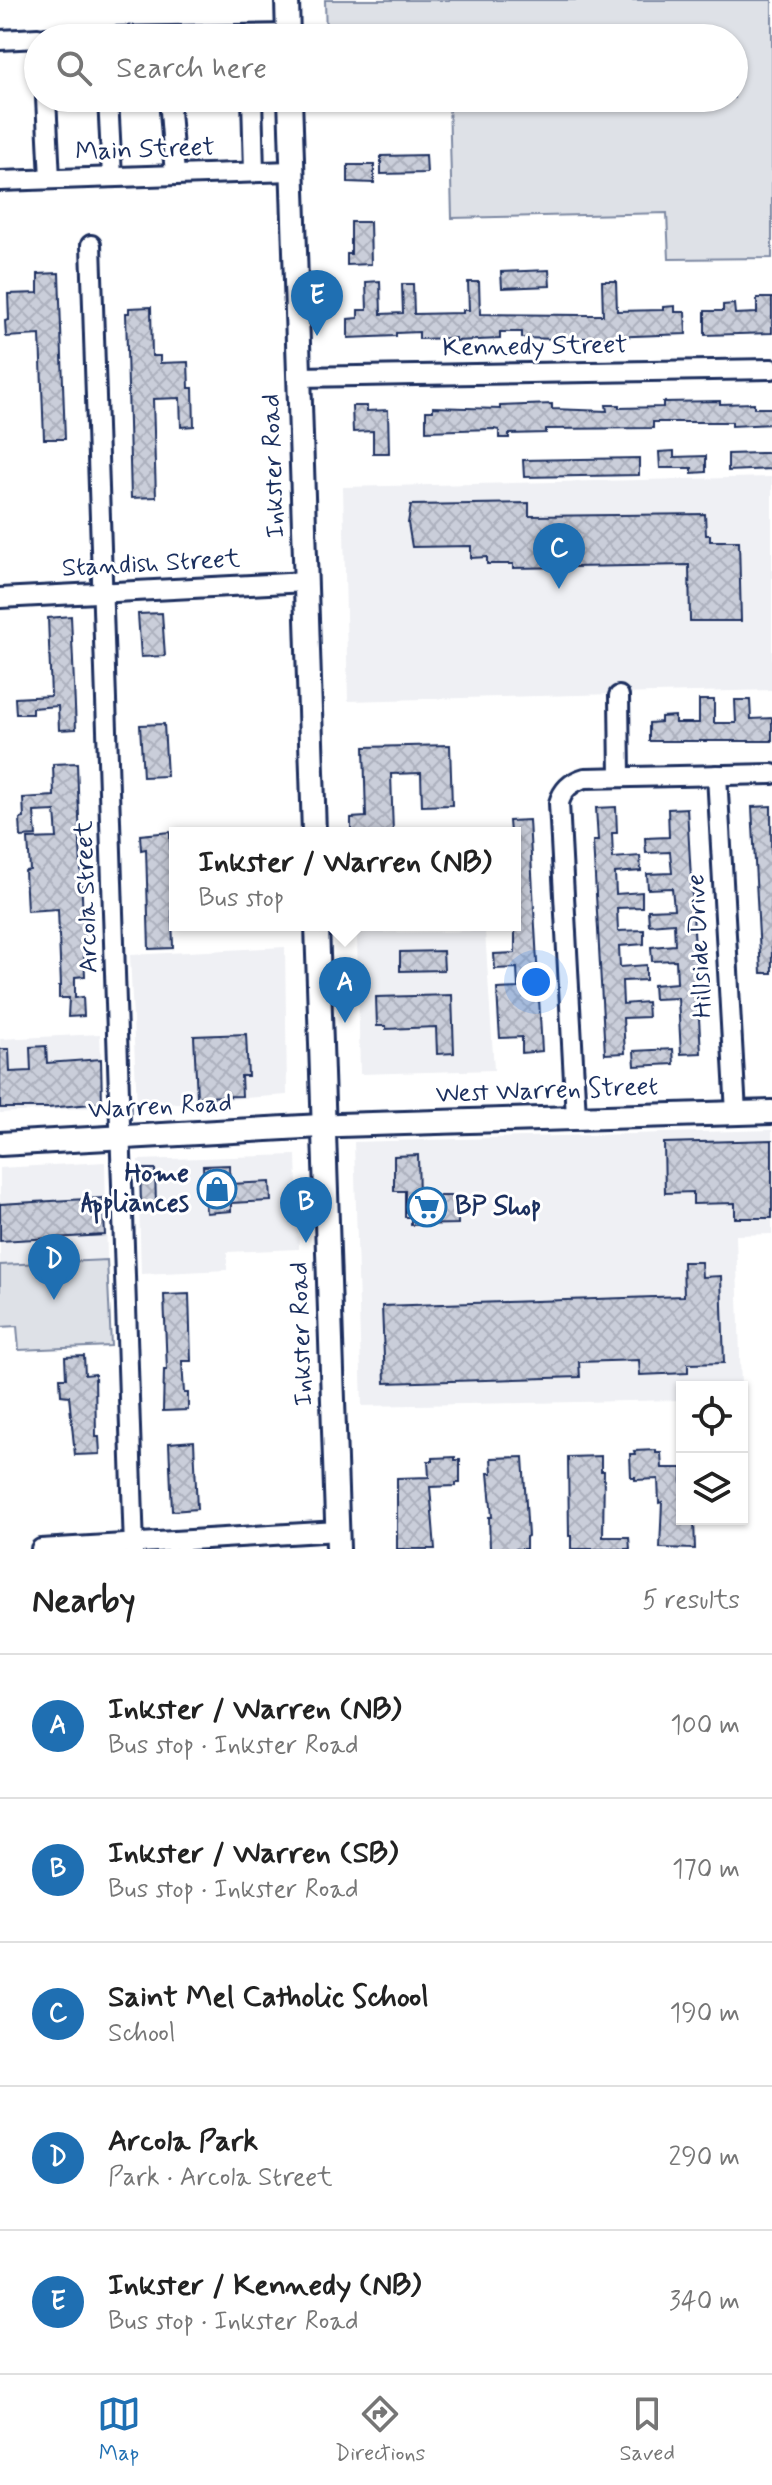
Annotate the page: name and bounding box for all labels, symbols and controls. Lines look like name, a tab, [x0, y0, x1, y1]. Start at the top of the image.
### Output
search box	[24, 24, 748, 112]
icon: search	[52, 46, 96, 90]
text: Search here	[116, 49, 267, 88]
street label: Main Street	[75, 131, 215, 169]
pin: E	[291, 270, 343, 336]
street label: Kennedy Street	[442, 328, 628, 366]
street label: Inkster Road	[254, 393, 294, 539]
pin: C	[533, 523, 585, 589]
street label: Standish Street	[61, 542, 241, 586]
street label: Arcola Street	[67, 820, 107, 974]
popup	[169, 827, 521, 931]
text: Inkster / Warren (NB)	[198, 843, 492, 882]
street label: Hillside Drive	[679, 873, 721, 1019]
text: Bus stop	[198, 882, 284, 916]
pin: A	[319, 957, 371, 1023]
your location	[516, 962, 556, 1002]
street label: West Warren Street	[435, 1070, 659, 1112]
street label: Warren Road	[87, 1086, 233, 1128]
place label: Home Appliances	[81, 1157, 189, 1224]
shop icon: Home Appliances	[196, 1168, 238, 1210]
pin: B	[280, 1177, 332, 1243]
supermarket icon: BP Shop	[406, 1186, 448, 1228]
place label: BP Shop	[455, 1190, 541, 1224]
pin: D	[28, 1234, 80, 1300]
street label: Inkster Road	[282, 1261, 322, 1407]
map controls	[676, 1381, 748, 1525]
button: locate	[676, 1381, 748, 1453]
button: layers	[676, 1453, 748, 1525]
text: Nearby	[32, 1579, 136, 1624]
text: 5 results	[642, 1584, 740, 1618]
text: Inkster / Warren (NB)	[108, 1690, 401, 1729]
text: A	[49, 1709, 67, 1743]
text: 100 m	[670, 1709, 740, 1743]
text: Bus stop · Inkster Road	[108, 1729, 359, 1763]
text: Inkster / Warren (SB)	[108, 1834, 398, 1873]
text: B	[50, 1853, 66, 1887]
text: 170 m	[672, 1853, 740, 1887]
text: Bus stop · Inkster Road	[108, 1873, 359, 1907]
text: Saint Mel Catholic School	[108, 1978, 429, 2017]
text: C	[49, 1997, 67, 2031]
text: 190 m	[670, 1997, 740, 2031]
text: School	[108, 2017, 175, 2051]
text: Arcola Park	[108, 2122, 258, 2161]
text: D	[49, 2141, 67, 2175]
text: 290 m	[668, 2141, 740, 2175]
text: Park · Arcola Street	[108, 2161, 332, 2195]
text: Inkster / Kennedy (NB)	[108, 2266, 421, 2305]
text: E	[50, 2285, 66, 2319]
text: 340 m	[669, 2285, 740, 2319]
text: Bus stop · Inkster Road	[108, 2305, 359, 2339]
tab: Map	[97, 2392, 141, 2468]
tab: Directions	[335, 2392, 425, 2468]
tab: Saved	[619, 2392, 675, 2468]

